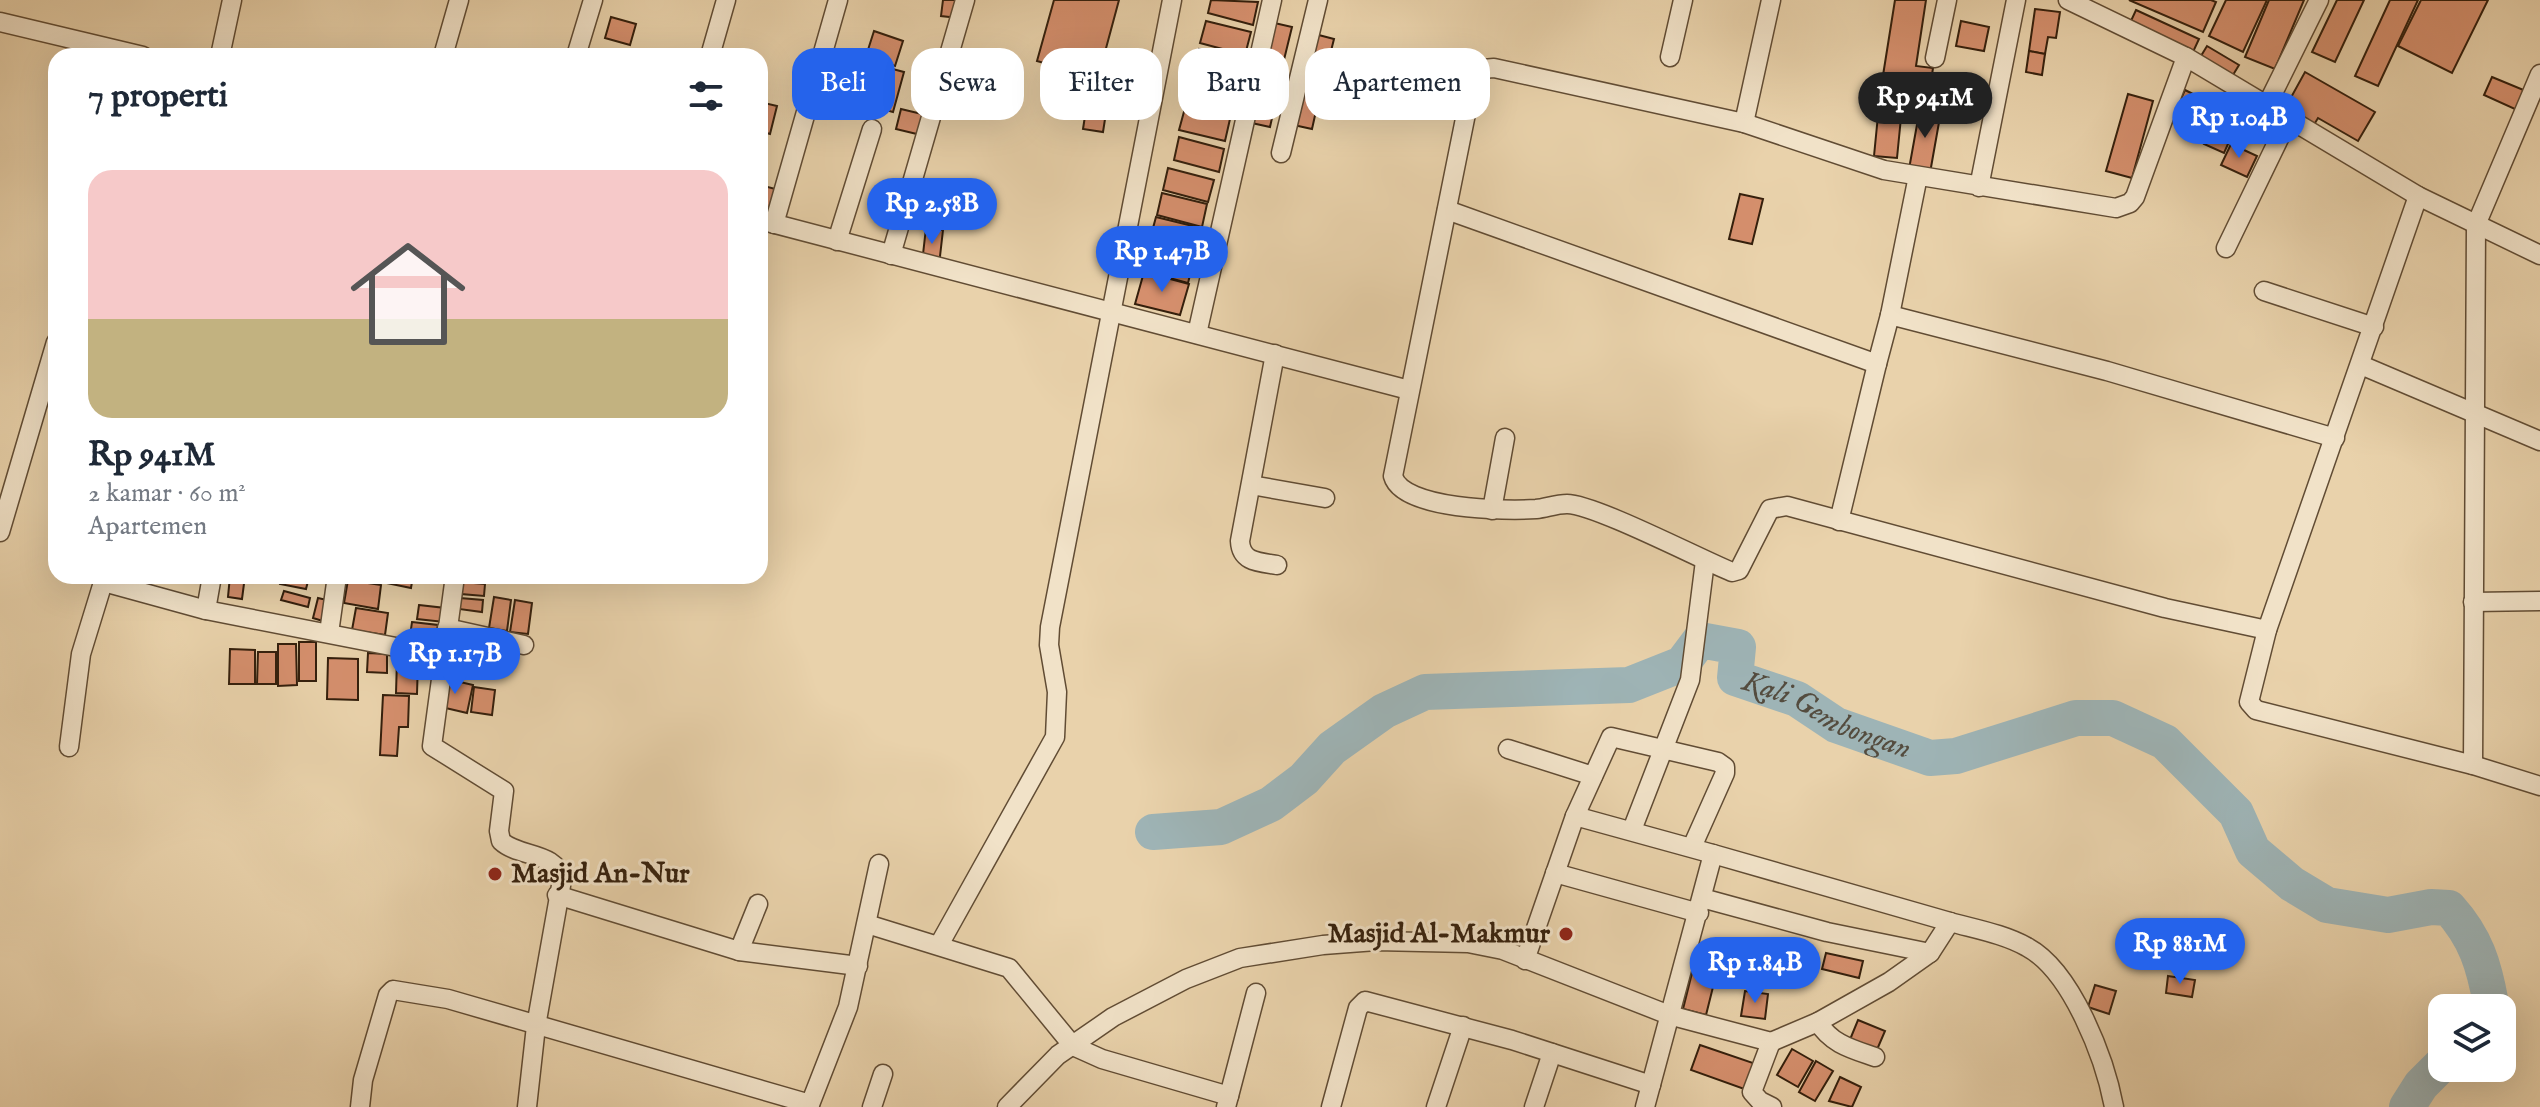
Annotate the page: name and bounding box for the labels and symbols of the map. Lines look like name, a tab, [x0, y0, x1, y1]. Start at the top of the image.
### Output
pin: Rp 941M	[1851, 72, 1999, 140]
pin: Rp 1.04B	[2156, 92, 2322, 160]
pin: Rp 2.58B	[849, 178, 1015, 246]
pin: Rp 1.47B	[1079, 226, 1245, 294]
pin: Rp 1.17B	[372, 628, 538, 696]
water label: Kali Gembongan	[1736, 663, 1916, 769]
place label: Masjid An-Nur	[511, 857, 690, 892]
marker: Masjid An-Nur	[486, 865, 504, 883]
place label: Masjid Al-Makmur	[1327, 917, 1551, 952]
pin: Rp 881M	[2106, 918, 2254, 986]
marker: Masjid Al-Makmur	[1557, 925, 1575, 943]
pin: Rp 1.84B	[1672, 937, 1838, 1005]

